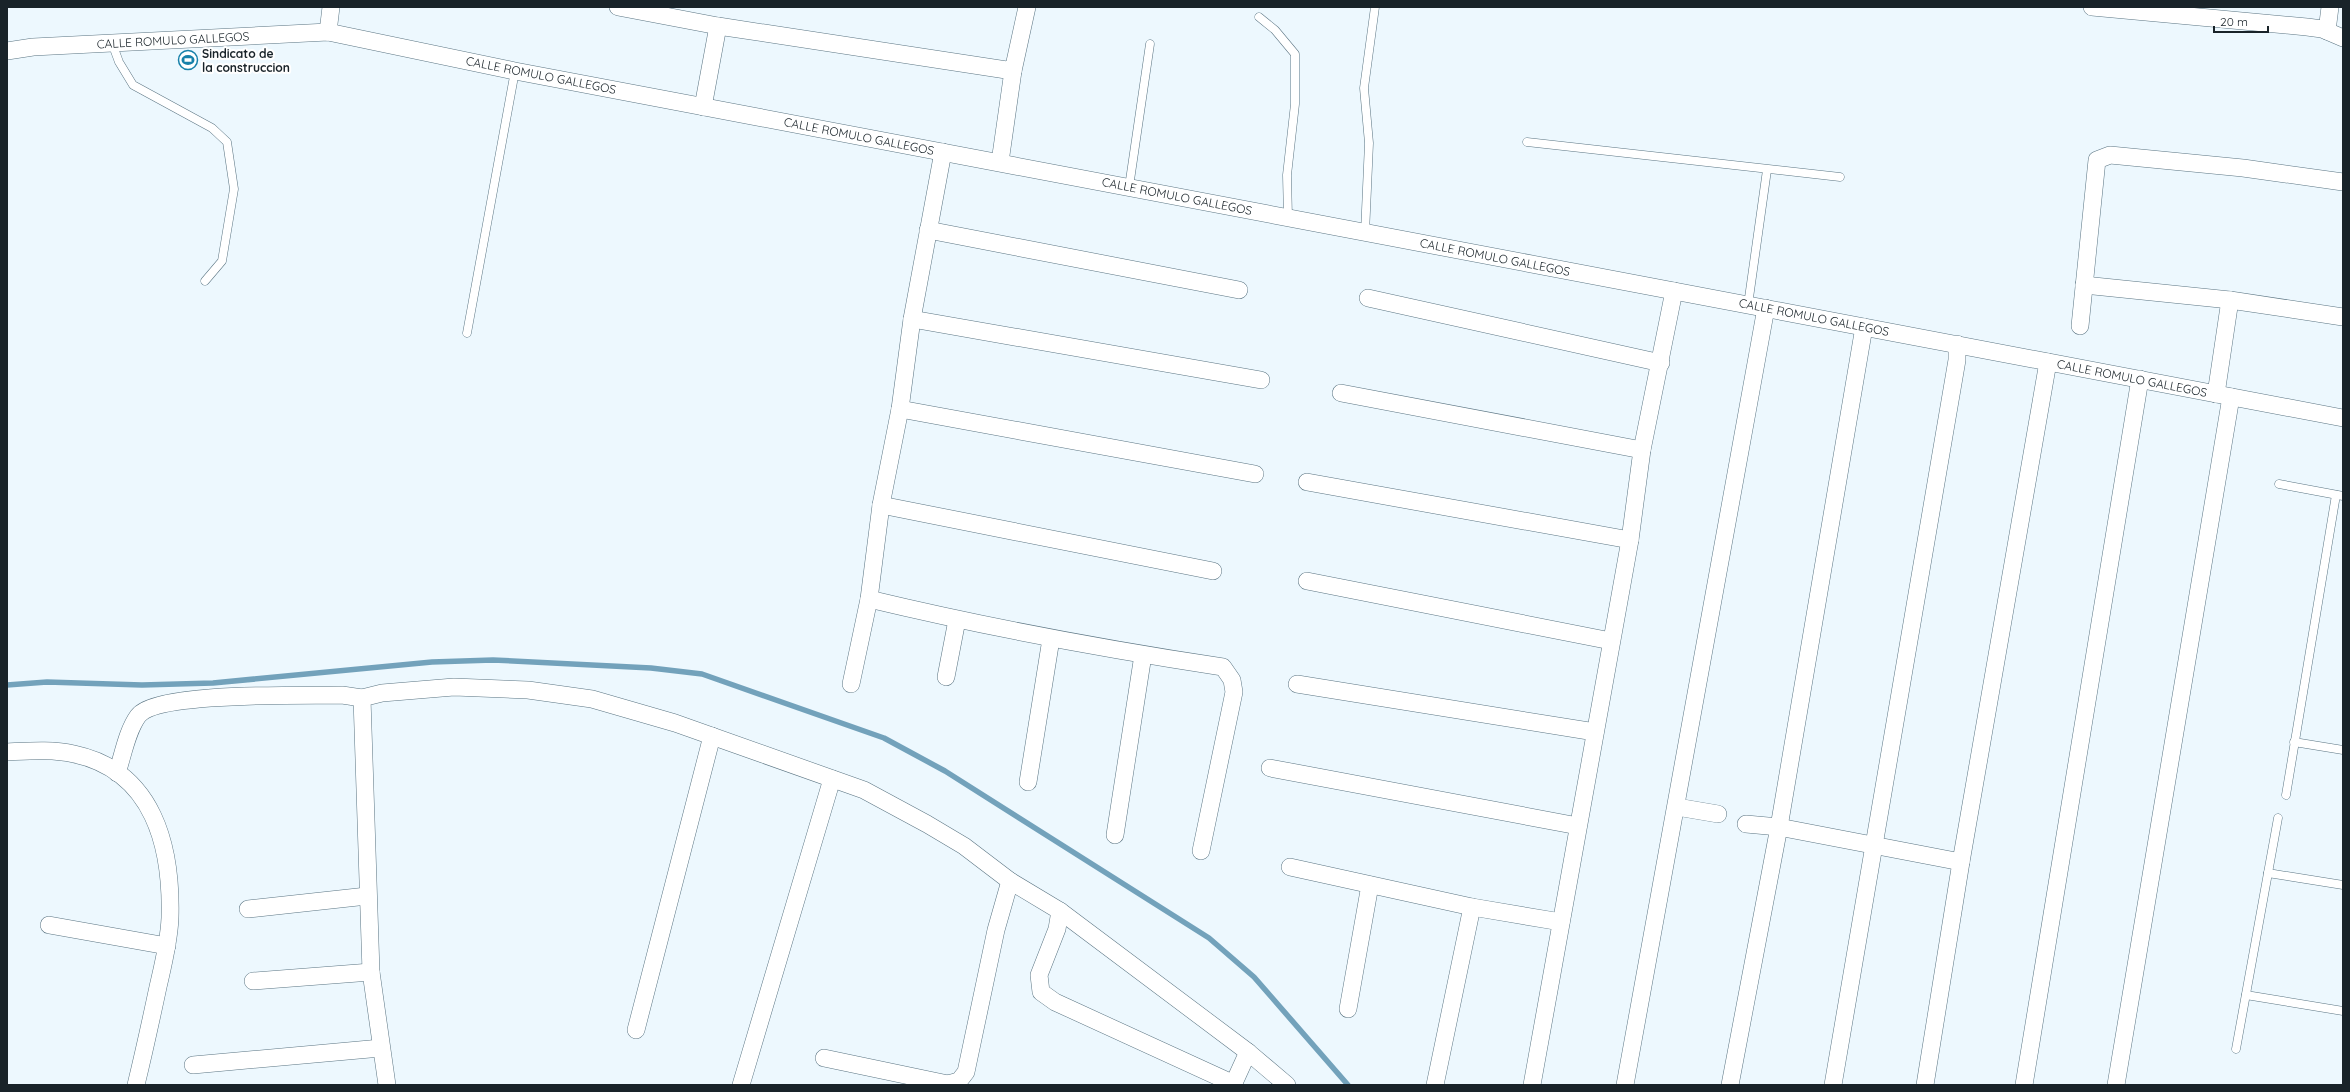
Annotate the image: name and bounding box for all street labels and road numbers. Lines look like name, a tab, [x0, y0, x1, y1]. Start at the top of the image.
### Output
street label: CALLE ROMULO GALLEGOS	[96, 28, 250, 51]
street label: CALLE ROMULO GALLEGOS	[465, 53, 618, 97]
street label: CALLE ROMULO GALLEGOS	[783, 114, 936, 158]
street label: CALLE ROMULO GALLEGOS	[1101, 174, 1254, 218]
street label: CALLE ROMULO GALLEGOS	[1419, 235, 1572, 279]
street label: CALLE ROMULO GALLEGOS	[1738, 295, 1891, 339]
street label: CALLE ROMULO GALLEGOS	[2056, 356, 2209, 400]

